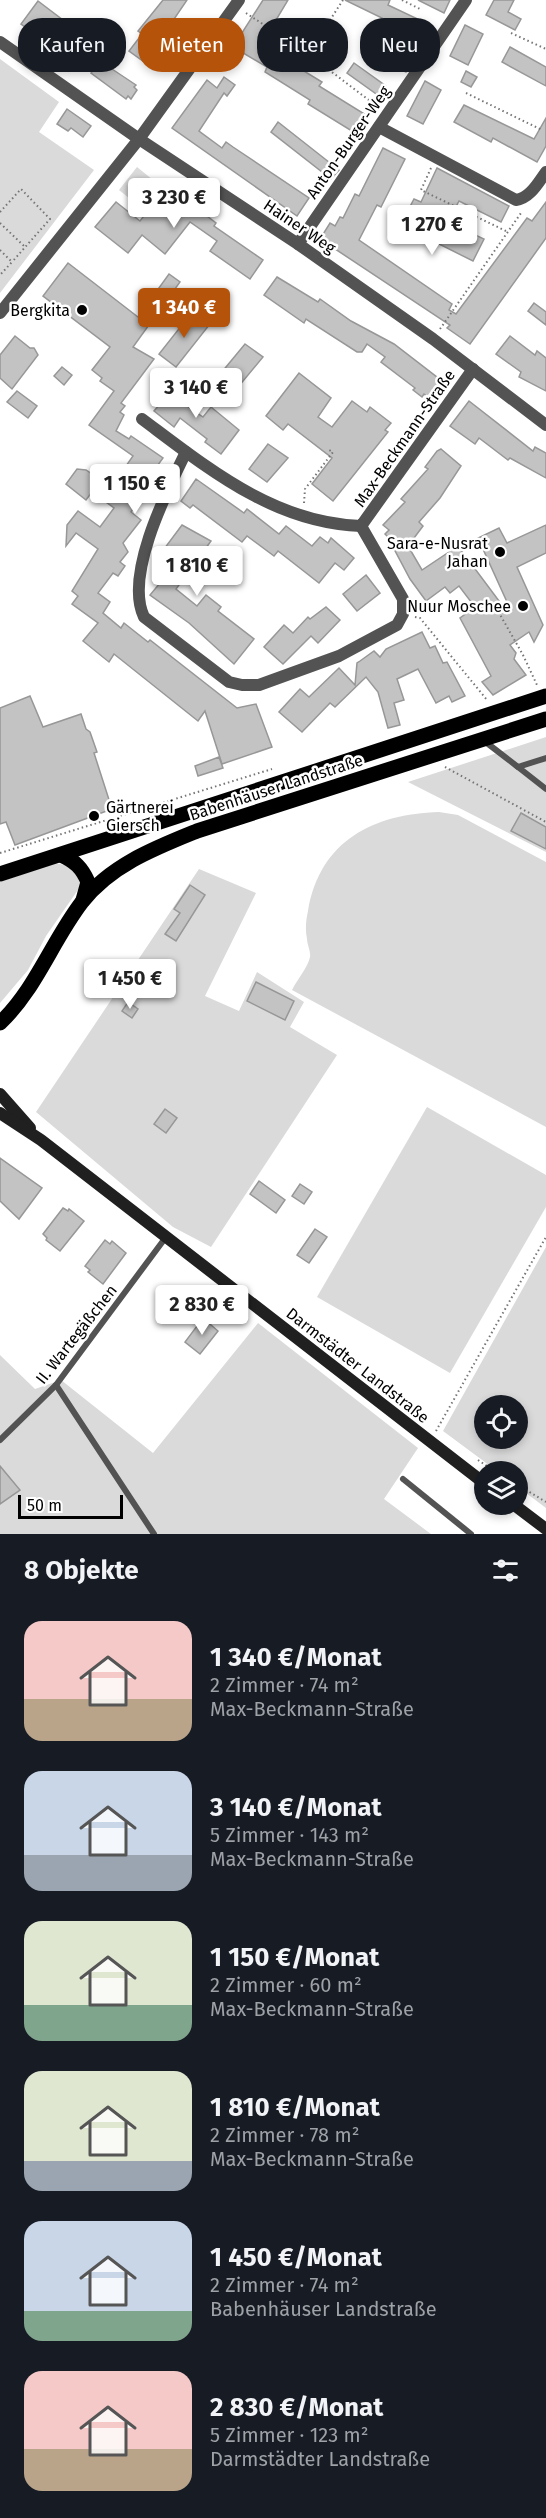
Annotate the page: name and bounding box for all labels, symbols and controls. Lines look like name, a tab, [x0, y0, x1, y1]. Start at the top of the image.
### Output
chip: Kaufen	[18, 18, 126, 72]
chip: Mieten	[138, 18, 245, 72]
chip: Filter	[257, 18, 348, 72]
chip: Neu	[360, 18, 440, 72]
street label: Anton-Burger-Weg	[302, 82, 395, 202]
pin: 3 230 €	[119, 178, 229, 229]
text: 3 230 €	[142, 185, 206, 209]
street label: Hainer Weg	[260, 195, 340, 258]
pin: 1 270 €	[377, 205, 487, 256]
text: 1 270 €	[401, 212, 463, 236]
pin: 1 340 €	[129, 288, 239, 339]
text: 1 340 €	[152, 295, 216, 319]
place label: Bergkita	[10, 301, 70, 320]
marker: Bergkita	[75, 303, 89, 317]
street label: Max-Beckmann-Straße	[350, 366, 459, 511]
pin: 3 140 €	[141, 368, 251, 419]
text: 3 140 €	[164, 375, 228, 399]
pin: 1 150 €	[80, 464, 190, 515]
text: 1 150 €	[104, 471, 166, 495]
place label: Sara-e-Nusrat Jahan	[387, 534, 488, 571]
marker: Sara-e-Nusrat Jahan	[493, 545, 507, 559]
pin: 1 810 €	[142, 546, 252, 597]
text: 1 810 €	[166, 553, 228, 577]
place label: Nuur Moschee	[407, 597, 511, 616]
marker: Nuur Moschee	[516, 599, 530, 613]
street label: Babenhäuser Landstraße	[187, 750, 365, 825]
place label: Gärtnerei Giersch	[106, 798, 174, 835]
marker: Gärtnerei Giersch	[87, 809, 101, 823]
pin: 1 450 €	[75, 959, 185, 1010]
text: 1 450 €	[98, 966, 162, 990]
street label: II. Wartegäßchen	[32, 1281, 121, 1388]
pin: 2 830 €	[147, 1285, 257, 1336]
text: 2 830 €	[169, 1292, 235, 1316]
street label: Darmstädter Landstraße	[282, 1304, 433, 1427]
map controls	[474, 1395, 528, 1515]
button: locate	[474, 1395, 528, 1449]
button: layers	[474, 1461, 528, 1515]
scale bar	[18, 1492, 123, 1520]
text: 50 m	[27, 1496, 62, 1515]
icon: filters	[489, 1554, 522, 1587]
text: 8 Objekte	[24, 1555, 139, 1586]
text: 1 340 €/Monat	[210, 1642, 382, 1673]
icon: home	[72, 1645, 144, 1717]
text: 2 Zimmer · 74 m²	[210, 1673, 359, 1697]
text: Max-Beckmann-Straße	[210, 1697, 414, 1721]
text: 3 140 €/Monat	[210, 1792, 382, 1823]
icon: home	[72, 1795, 144, 1867]
text: 5 Zimmer · 143 m²	[210, 1823, 369, 1847]
text: Max-Beckmann-Straße	[210, 1847, 414, 1871]
text: 1 150 €/Monat	[210, 1942, 379, 1973]
icon: home	[72, 1945, 144, 2017]
text: 2 Zimmer · 60 m²	[210, 1973, 362, 1997]
text: Max-Beckmann-Straße	[210, 1997, 414, 2021]
text: 1 810 €/Monat	[210, 2092, 380, 2123]
icon: home	[72, 2095, 144, 2167]
text: 2 Zimmer · 78 m²	[210, 2123, 359, 2147]
text: Max-Beckmann-Straße	[210, 2147, 414, 2171]
text: 1 450 €/Monat	[210, 2242, 382, 2273]
icon: home	[72, 2245, 144, 2317]
text: 2 Zimmer · 74 m²	[210, 2273, 359, 2297]
text: Babenhäuser Landstraße	[210, 2297, 437, 2321]
text: 2 830 €/Monat	[210, 2392, 383, 2423]
icon: home	[72, 2395, 144, 2467]
text: 5 Zimmer · 123 m²	[210, 2423, 368, 2447]
text: Darmstädter Landstraße	[210, 2447, 430, 2471]

